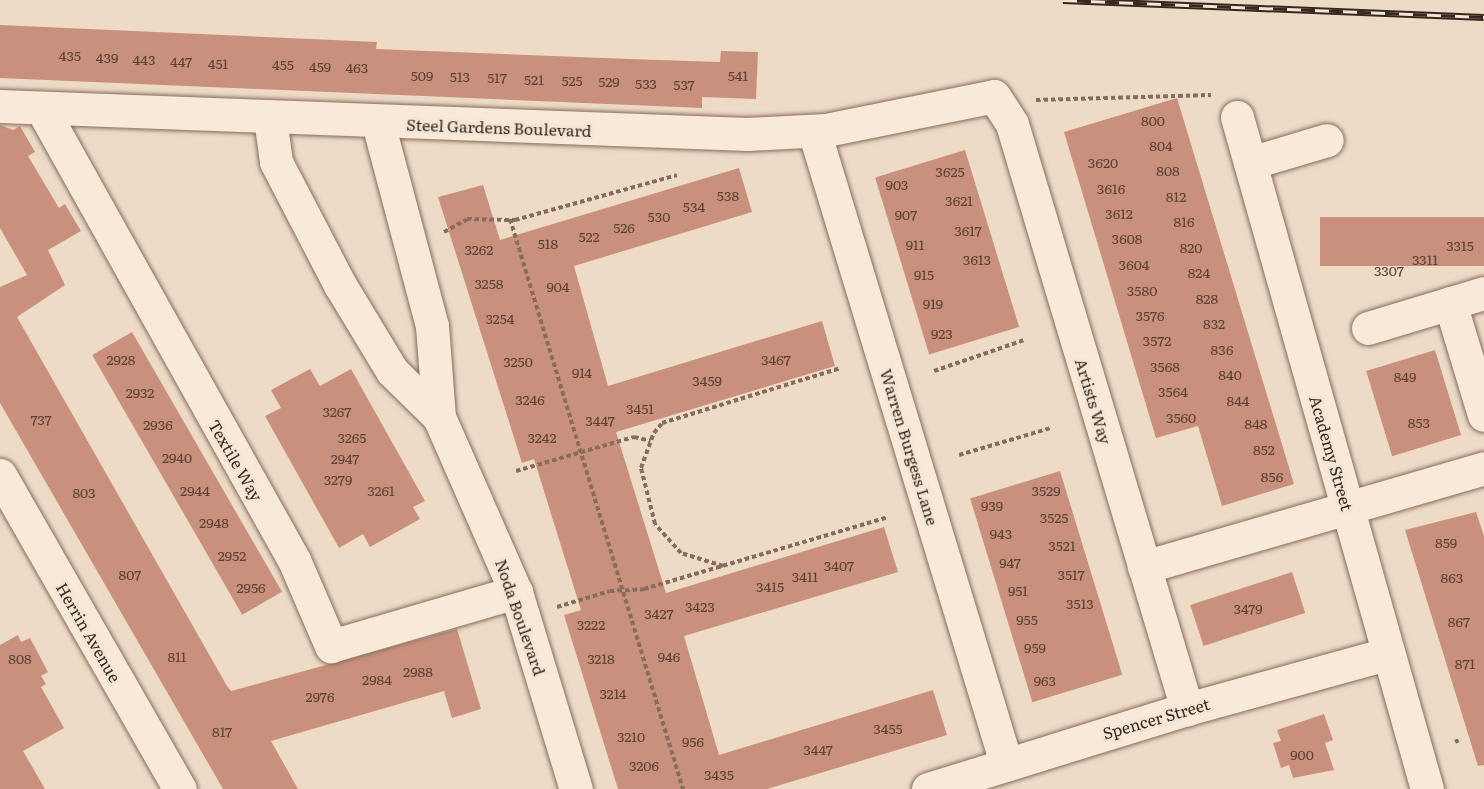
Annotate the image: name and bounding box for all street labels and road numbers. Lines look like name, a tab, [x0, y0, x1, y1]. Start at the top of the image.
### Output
street label: Steel Gardens Boulevard	[406, 114, 592, 140]
street label: Artists Way	[1072, 356, 1116, 446]
street label: Warren Burgess Lane	[877, 366, 943, 528]
street label: Academy Street	[1306, 393, 1358, 513]
street label: Textile Way	[205, 416, 267, 504]
street label: Noda Boulevard	[492, 556, 550, 678]
street label: Herrin Avenue	[53, 579, 125, 685]
street label: Spencer Street	[1100, 694, 1212, 742]

